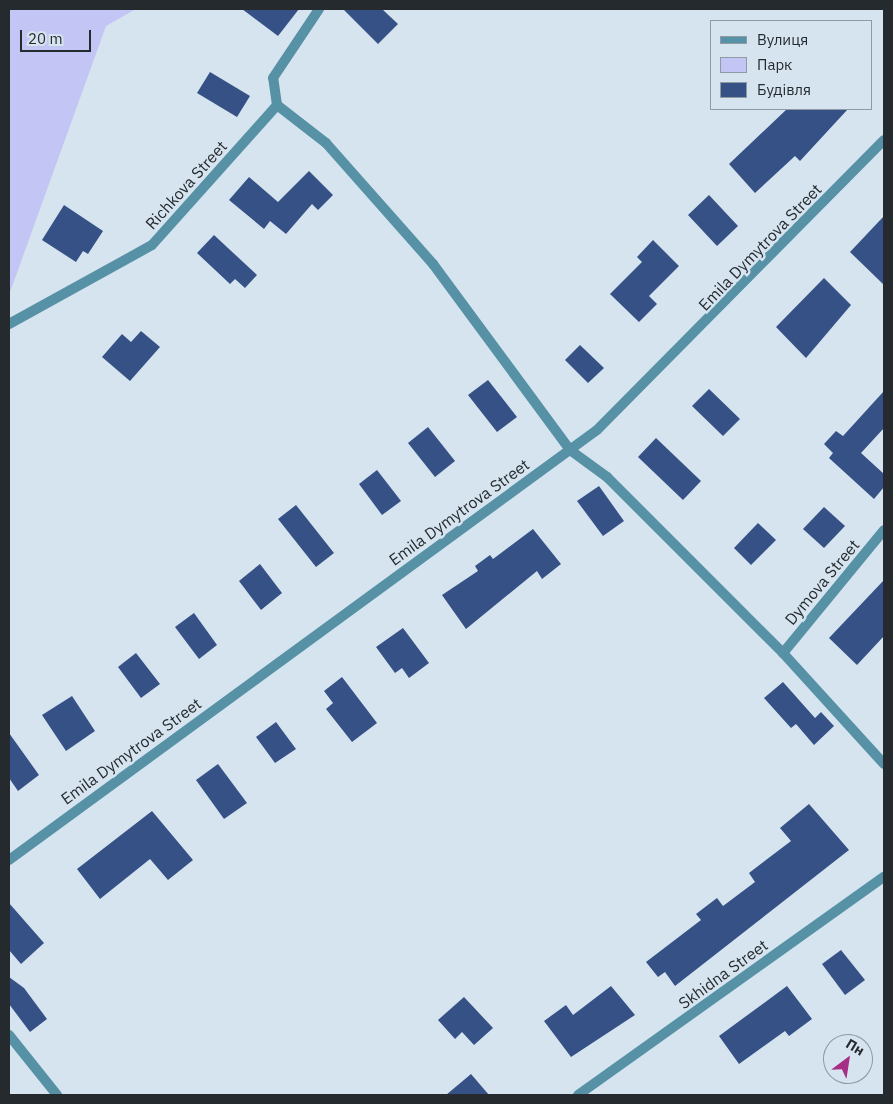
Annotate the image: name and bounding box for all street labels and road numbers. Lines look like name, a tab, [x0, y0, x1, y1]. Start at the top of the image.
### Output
street label: Richkova Street	[141, 137, 231, 233]
street label: Emila Dymytrova Street	[695, 180, 825, 314]
street label: Emila Dymytrova Street	[385, 455, 533, 569]
street label: Dymova Street	[781, 535, 863, 629]
street label: Emila Dymytrova Street	[57, 694, 205, 808]
street label: Skhidna Street	[675, 935, 771, 1013]

